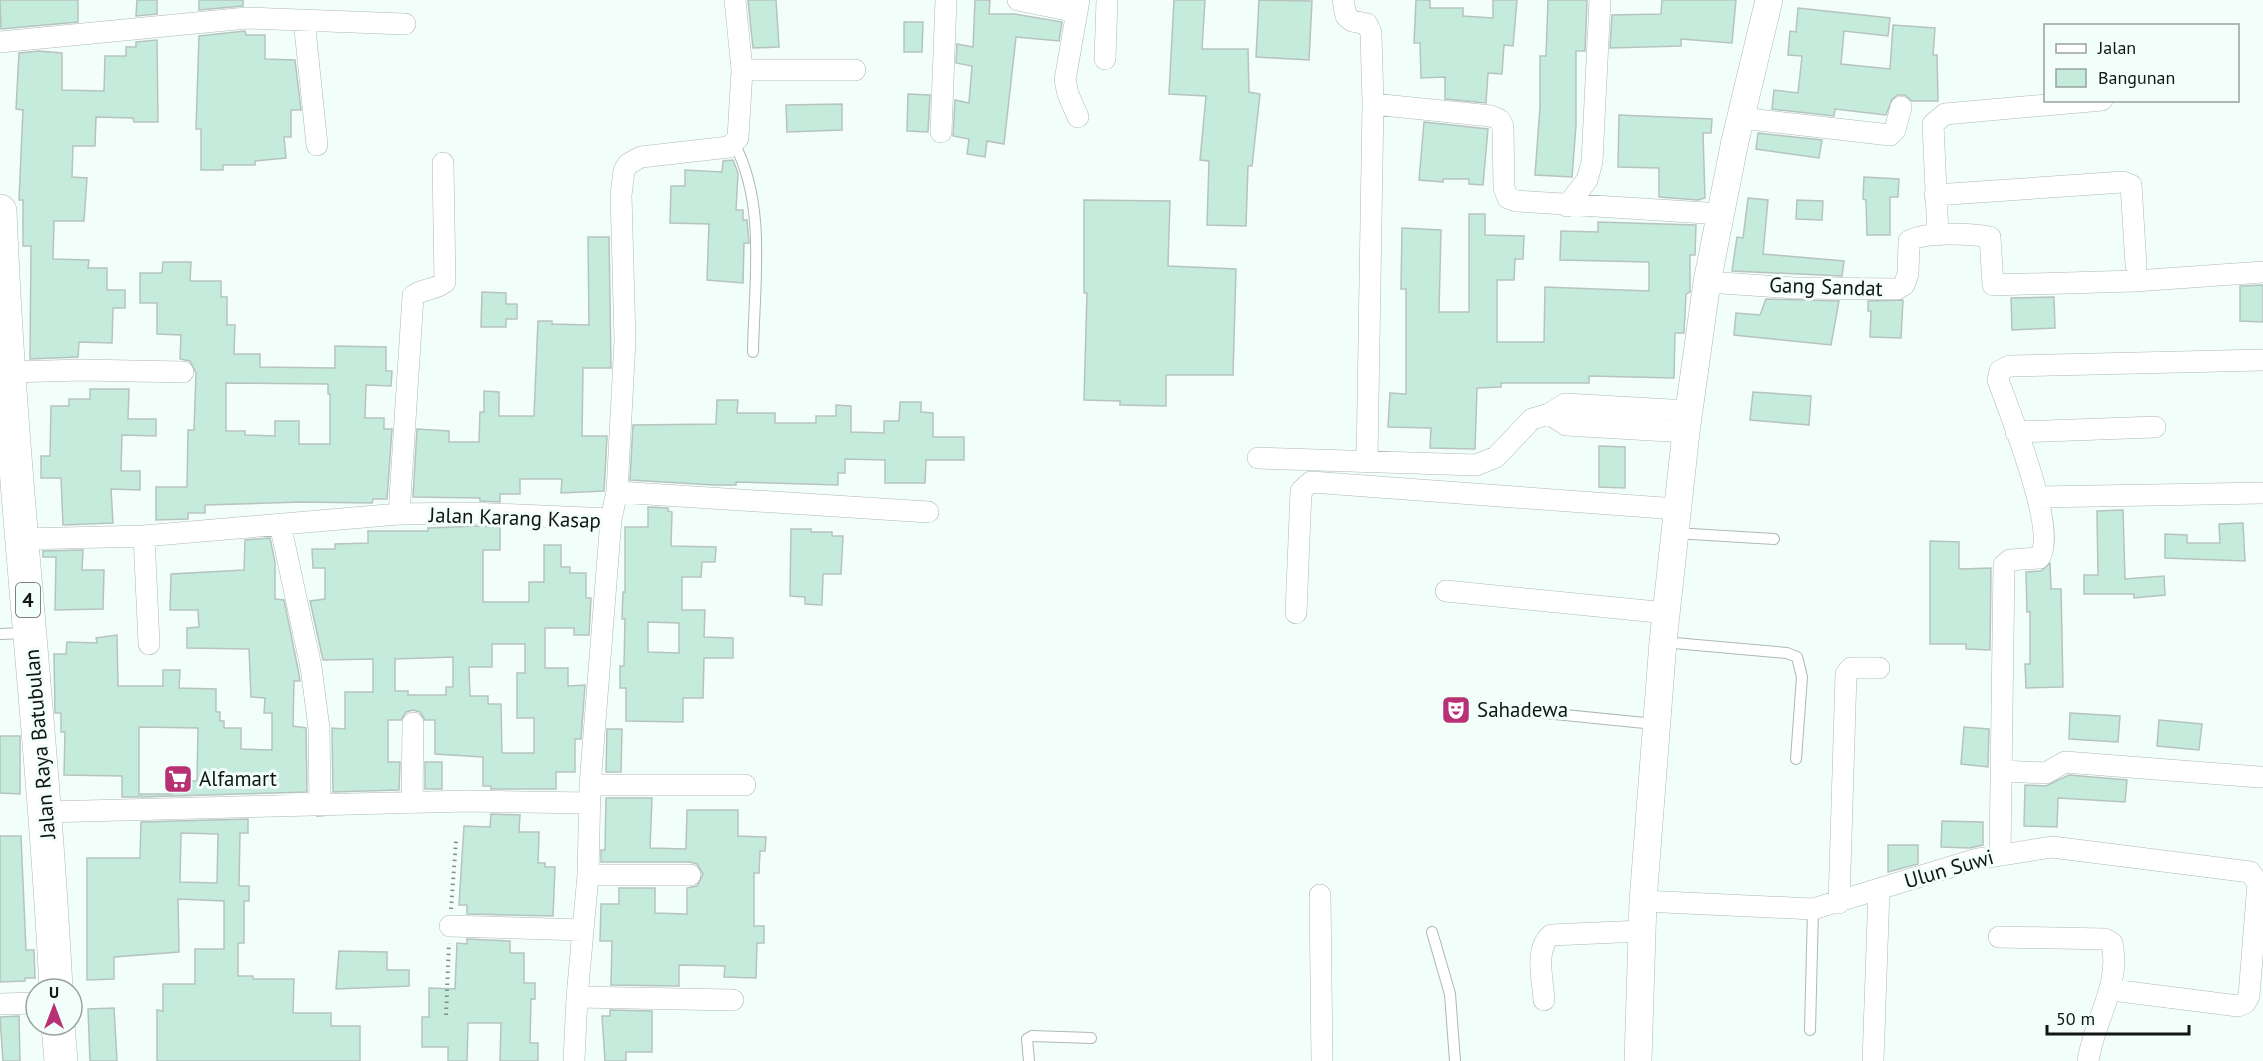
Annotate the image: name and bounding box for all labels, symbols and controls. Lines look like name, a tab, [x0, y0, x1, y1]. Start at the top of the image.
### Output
legend	[2044, 24, 2239, 102]
text: Jalan	[2097, 36, 2136, 59]
text: Bangunan	[2098, 66, 2175, 89]
street label: Gang Sandat	[1769, 271, 1883, 302]
street label: Jalan Karang Kasap	[428, 501, 601, 534]
road number: 4	[16, 583, 40, 617]
street label: Jalan Raya Batubulan	[18, 648, 61, 841]
theatre icon: Sahadewa	[1440, 694, 1472, 726]
place label: Sahadewa	[1477, 696, 1568, 723]
supermarket icon: Alfamart	[162, 763, 194, 795]
place label: Alfamart	[199, 765, 277, 792]
street label: Ulun Suwi	[1901, 843, 1997, 894]
north arrow	[24, 977, 84, 1037]
text: U	[49, 982, 59, 1002]
scale bar	[2047, 998, 2190, 1036]
text: 50 m	[2056, 1007, 2095, 1030]

